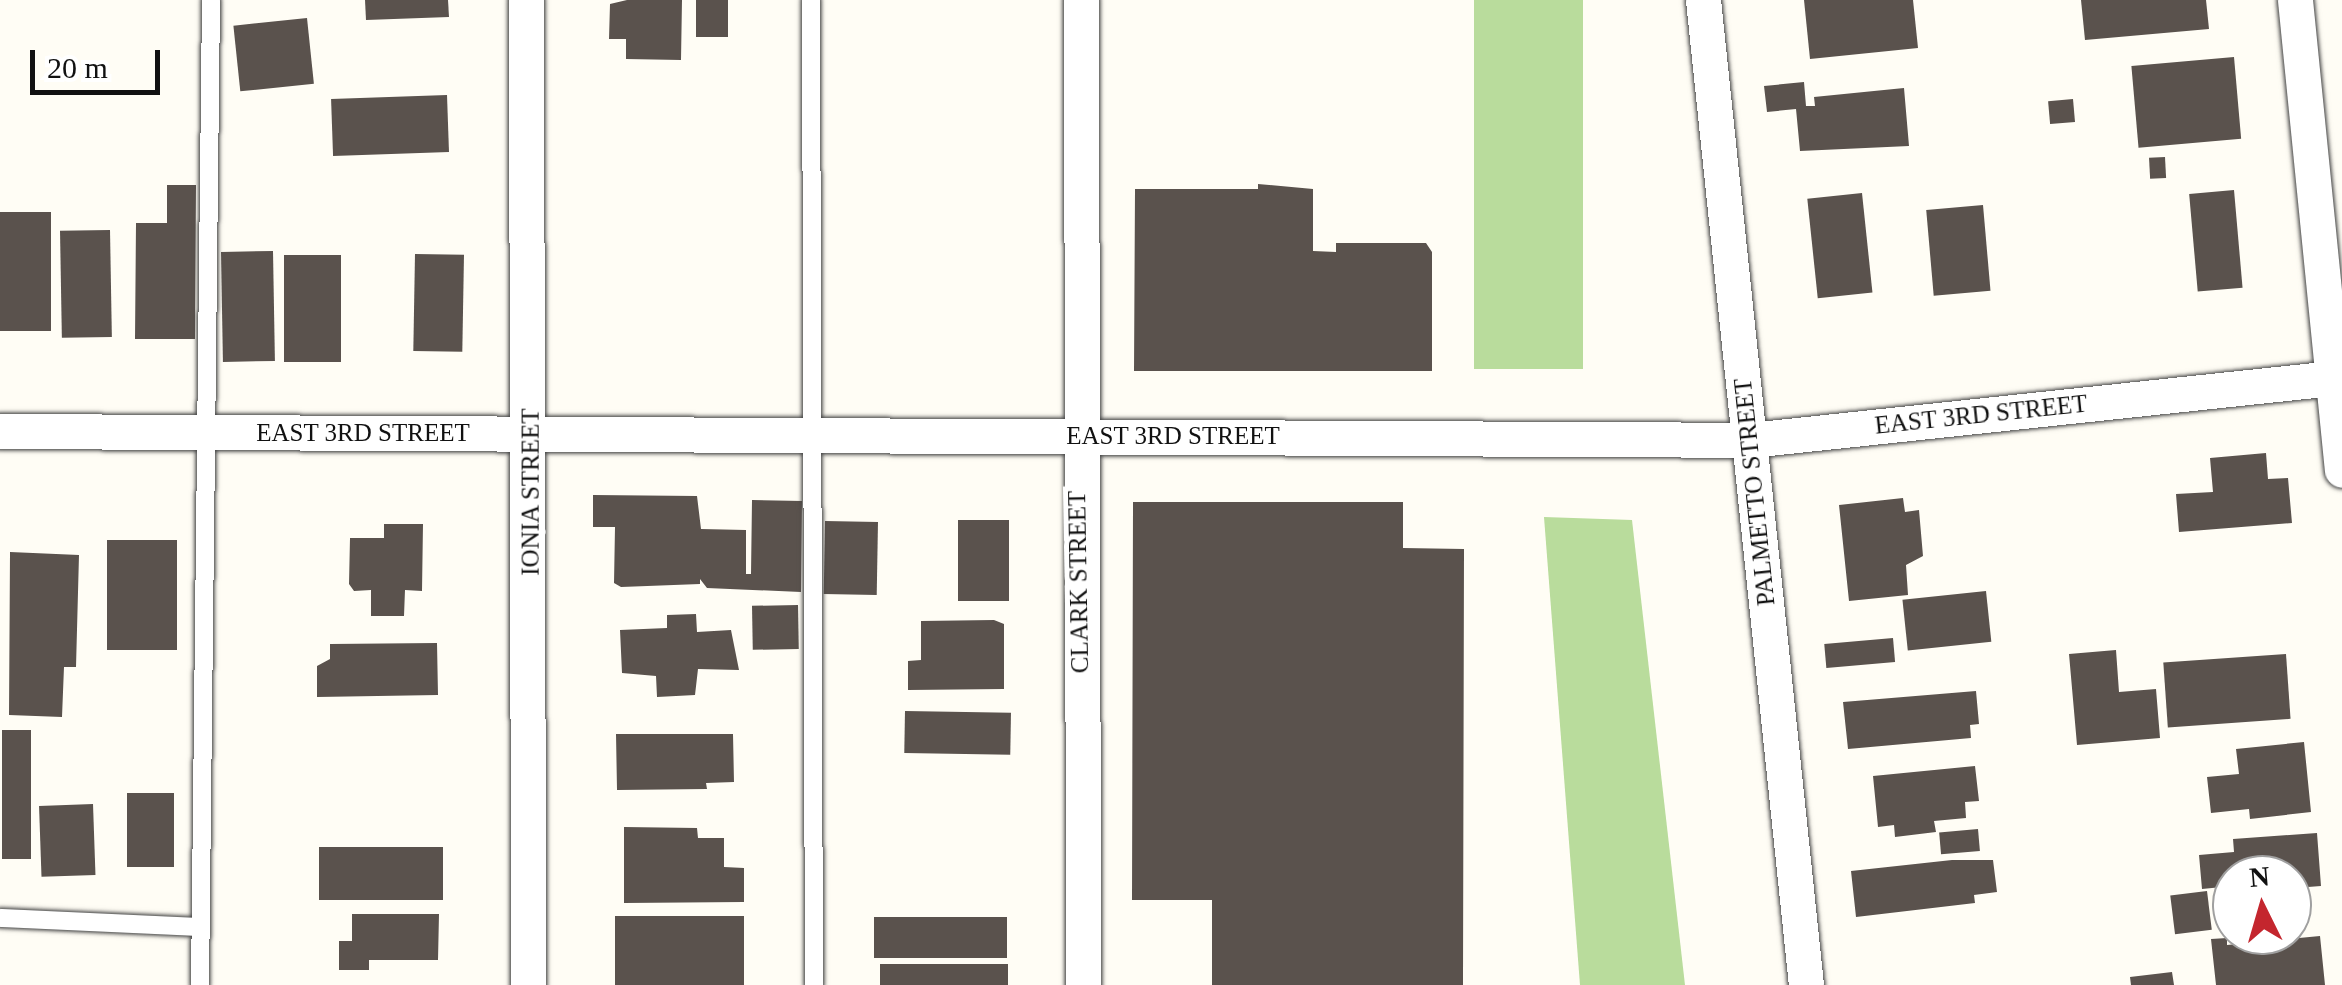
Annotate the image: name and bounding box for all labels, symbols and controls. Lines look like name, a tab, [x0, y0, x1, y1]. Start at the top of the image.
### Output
scale bar	[35, 30, 165, 92]
text: 20 m	[47, 51, 108, 84]
street label: PALMETTO STREET	[1728, 377, 1782, 607]
street label: EAST 3RD STREET	[1873, 389, 2089, 441]
street label: IONIA STREET	[516, 408, 546, 576]
street label: EAST 3RD STREET	[256, 418, 470, 448]
street label: EAST 3RD STREET	[1066, 421, 1280, 451]
street label: CLARK STREET	[1062, 490, 1096, 674]
north arrow	[2212, 855, 2312, 955]
text: N	[2248, 860, 2271, 893]

